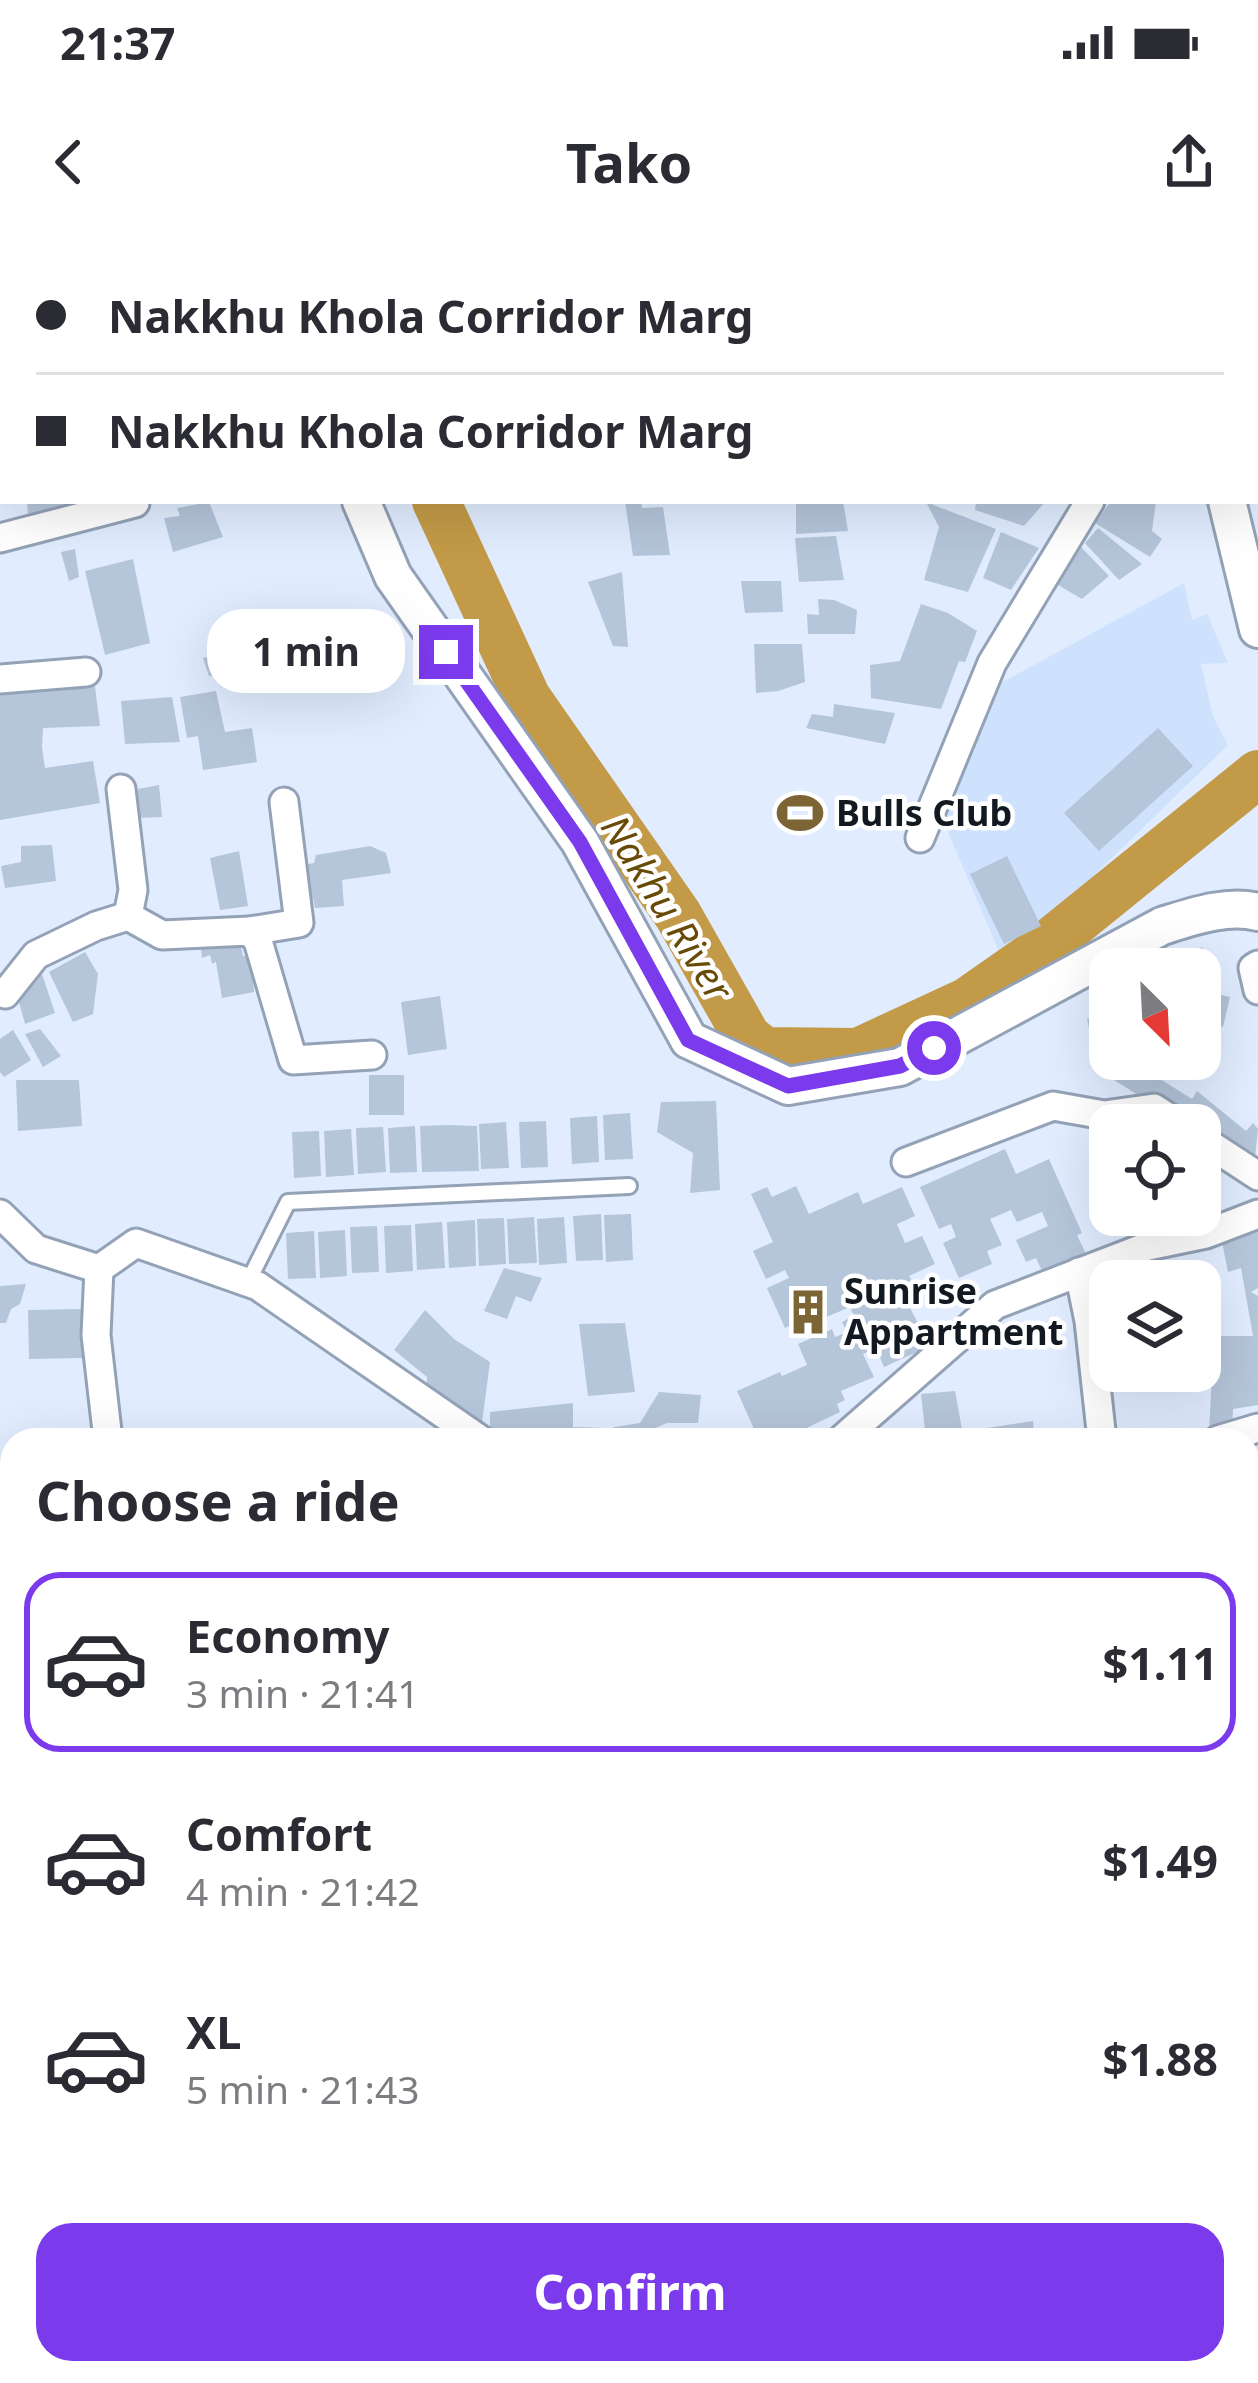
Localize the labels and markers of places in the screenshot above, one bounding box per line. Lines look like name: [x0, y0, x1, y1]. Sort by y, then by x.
sports icon: Bulls Club: [775, 788, 825, 838]
place label: Bulls Club: [836, 788, 1012, 837]
place label: Sunrise Appartment: [844, 1266, 1063, 1356]
building icon: Sunrise Appartment: [783, 1287, 833, 1337]

